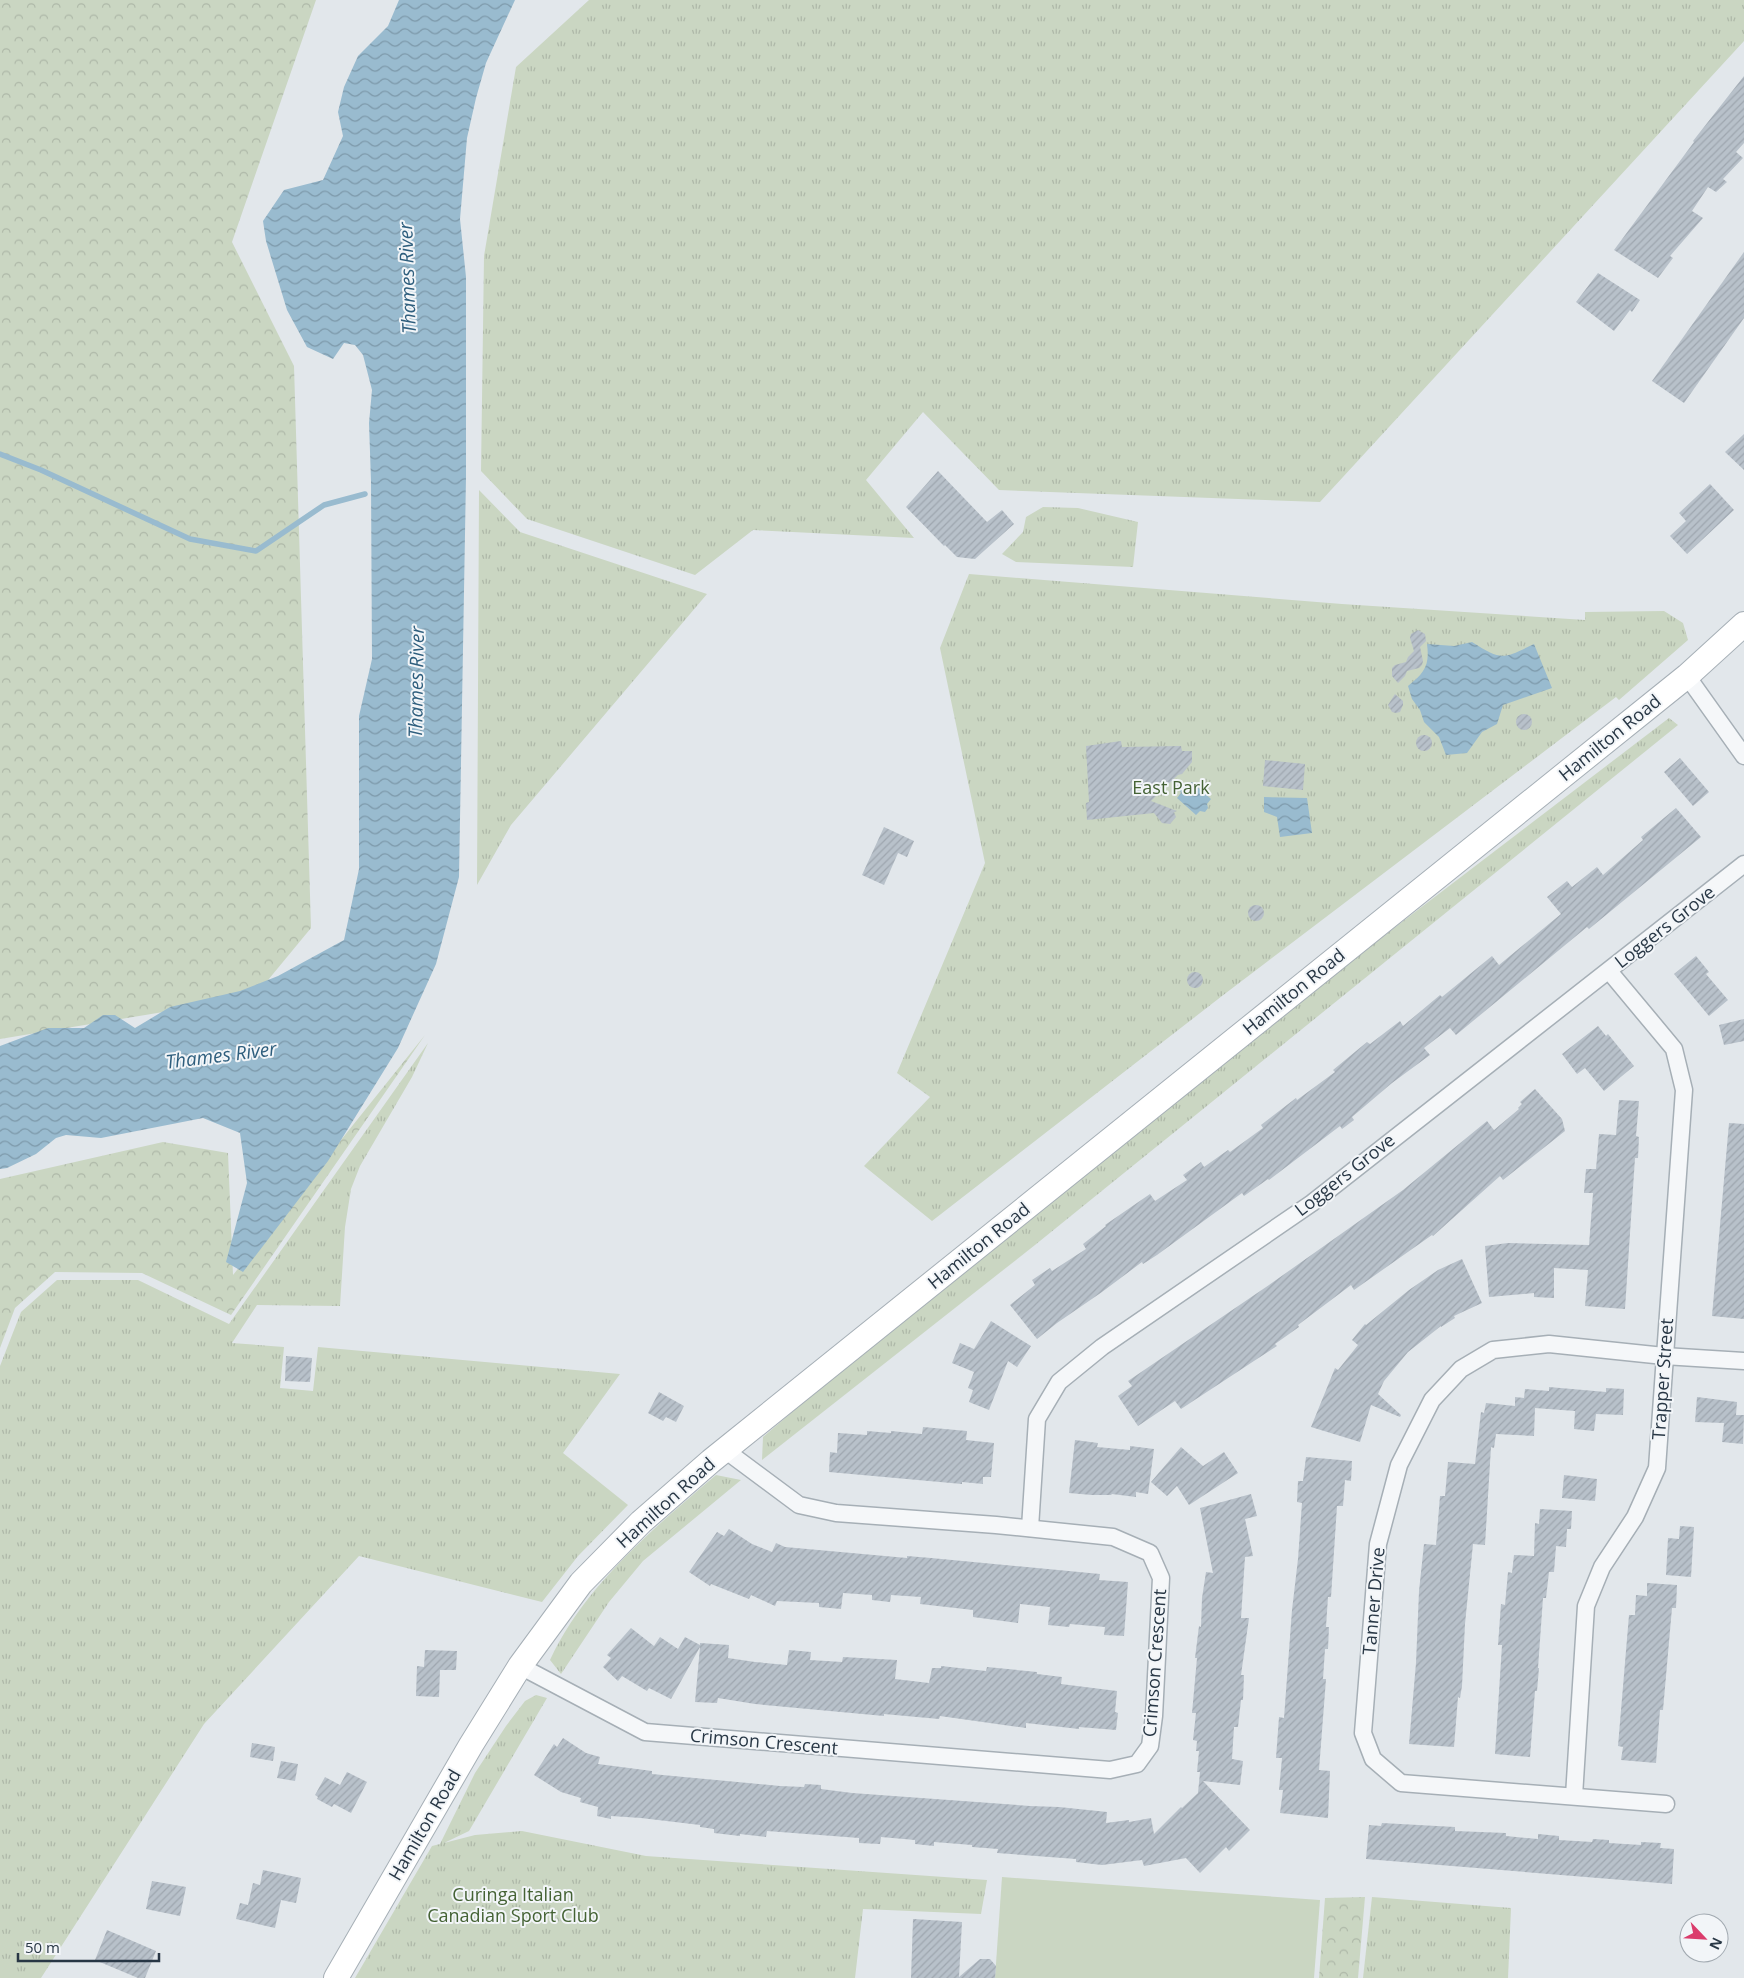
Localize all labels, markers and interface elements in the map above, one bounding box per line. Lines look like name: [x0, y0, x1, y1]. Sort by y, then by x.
water label: Thames River: [392, 220, 422, 334]
water label: Thames River: [402, 624, 430, 738]
street label: Hamilton Road: [1553, 689, 1665, 786]
park label: East Park: [1132, 775, 1210, 799]
street label: Loggers Grove: [1609, 880, 1719, 973]
street label: Hamilton Road: [1237, 943, 1349, 1040]
water label: Thames River: [164, 1035, 279, 1075]
street label: Loggers Grove: [1289, 1128, 1399, 1221]
street label: Hamilton Road: [922, 1197, 1034, 1294]
street label: Trapper Street: [1646, 1317, 1678, 1440]
street label: Hamilton Road: [611, 1452, 720, 1553]
street label: Tanner Drive: [1356, 1546, 1390, 1656]
street label: Crimson Crescent: [1137, 1588, 1171, 1738]
street label: Crimson Crescent: [689, 1723, 839, 1759]
street label: Hamilton Road: [383, 1764, 466, 1885]
park label: Curinga Italian Canadian Sport Club: [427, 1882, 599, 1927]
north arrow: [1679, 1913, 1729, 1963]
scale bar: [18, 1930, 159, 1962]
text: N: [1705, 1935, 1727, 1953]
text: 50 m: [25, 1937, 60, 1957]

